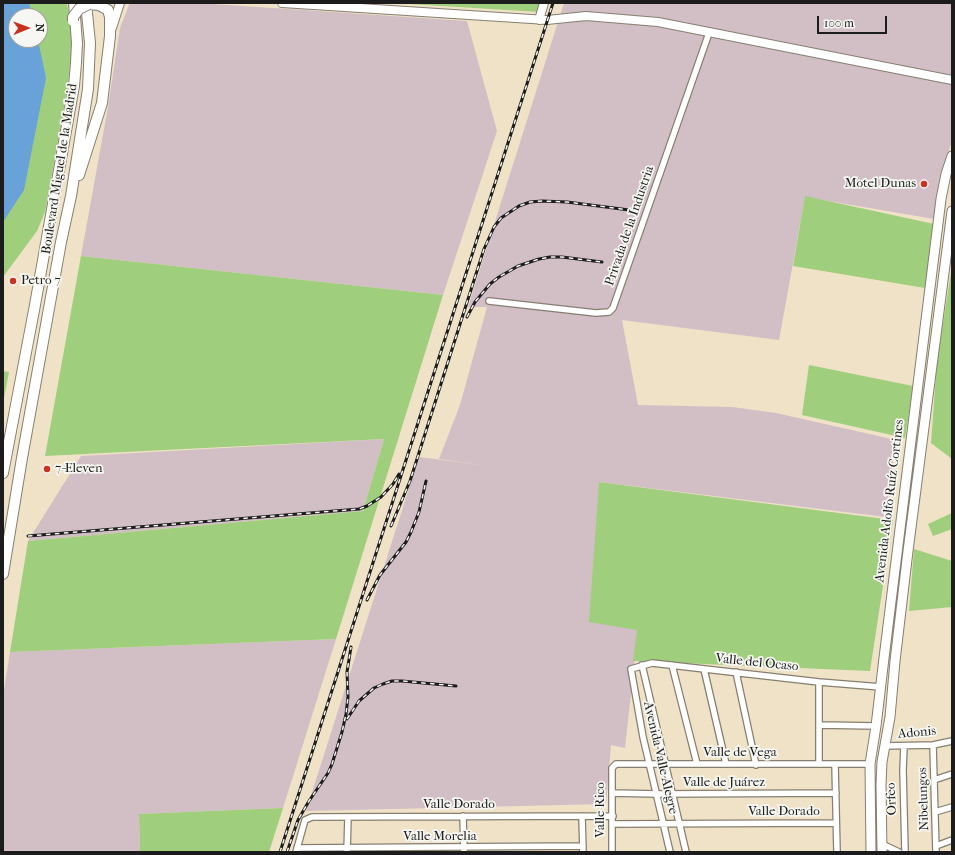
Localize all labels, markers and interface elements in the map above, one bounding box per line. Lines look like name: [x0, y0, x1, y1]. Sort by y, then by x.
north arrow: [8, 8, 48, 48]
scale bar: [819, 8, 889, 34]
text: 100 m: [824, 16, 854, 30]
text: N: [33, 23, 46, 32]
street label: Boulevard Miguel de la Madrid: [39, 83, 81, 255]
street label: Privada de la Industria: [602, 164, 658, 288]
place label: Motel Dunas: [845, 176, 916, 192]
marker: Motel Dunas: [919, 179, 929, 189]
place label: Petro 7: [21, 273, 61, 289]
marker: Petro 7: [8, 276, 18, 286]
street label: Avenida Adolfo Ruíz Cortines: [872, 419, 908, 583]
place label: 7-Eleven: [55, 461, 103, 477]
marker: 7-Eleven: [42, 464, 52, 474]
street label: Valle del Ocaso: [715, 651, 799, 675]
street label: Avenida Valle Alegre: [639, 700, 681, 816]
street label: Adonis: [897, 724, 937, 742]
street label: Valle de Vega: [703, 745, 777, 761]
street label: Nibelungos: [915, 767, 933, 831]
street label: Valle de Juárez: [683, 775, 765, 791]
street label: Valle Rico: [593, 782, 609, 838]
street label: Orfeo: [884, 782, 900, 816]
street label: Valle Dorado: [423, 797, 495, 813]
street label: Valle Dorado: [748, 804, 820, 820]
street label: Valle Morelia: [403, 829, 477, 845]

